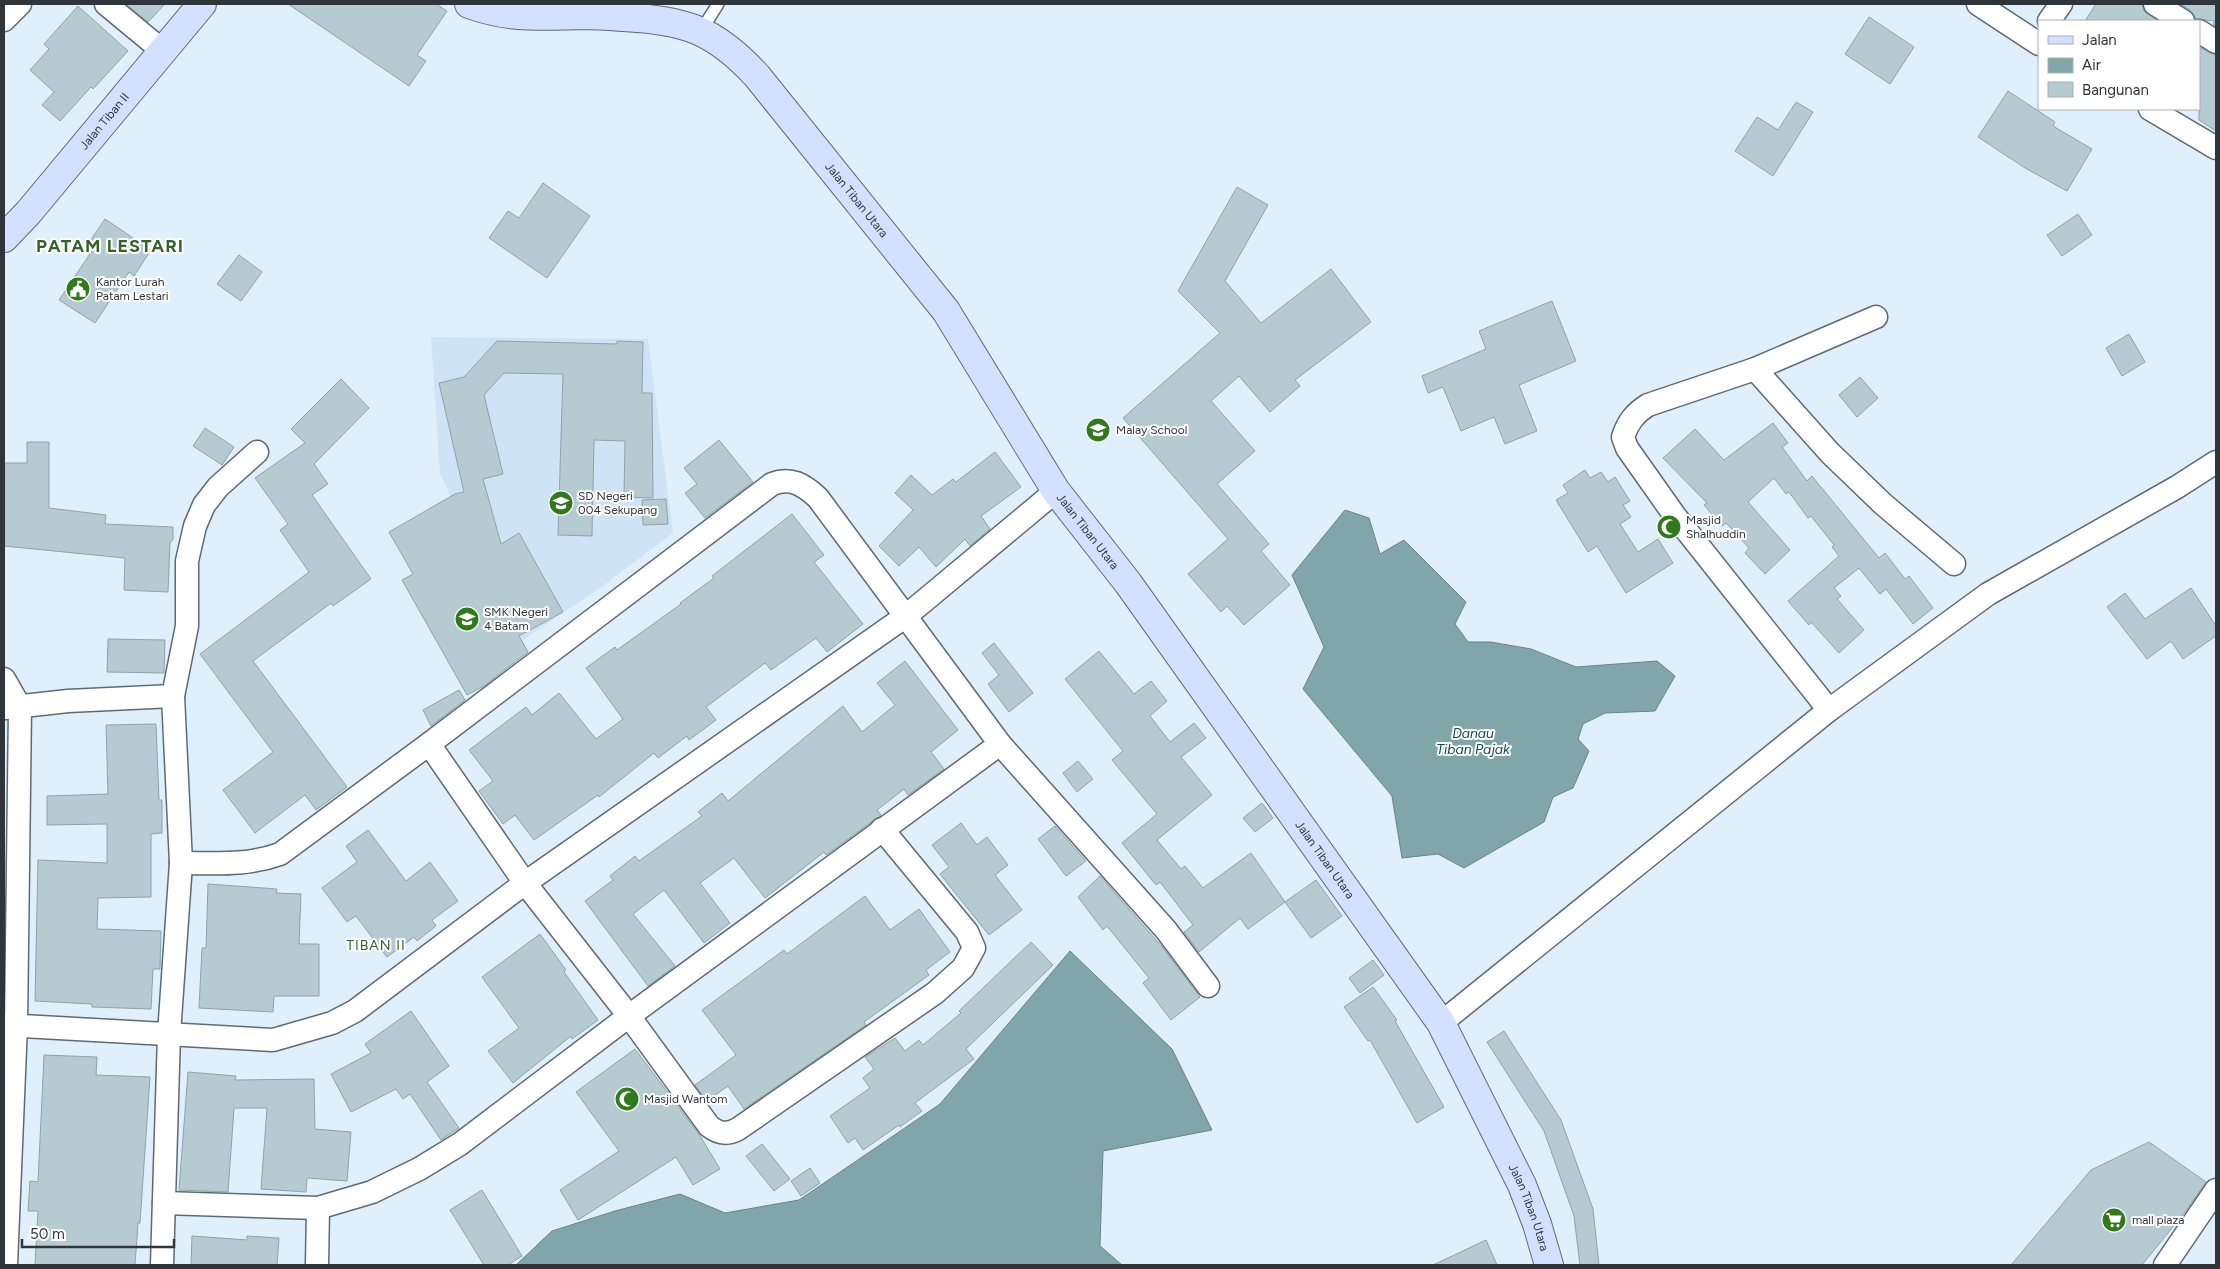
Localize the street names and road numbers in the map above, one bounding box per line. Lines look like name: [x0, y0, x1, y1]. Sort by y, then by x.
street label: Jalan Tiban II: [77, 90, 132, 152]
street label: Jalan Tiban Utara: [822, 159, 891, 240]
street label: Jalan Tiban Utara: [1054, 491, 1122, 572]
street label: Jalan Tiban Utara: [1292, 818, 1357, 901]
street label: Jalan Tiban Utara: [1506, 1162, 1552, 1253]

